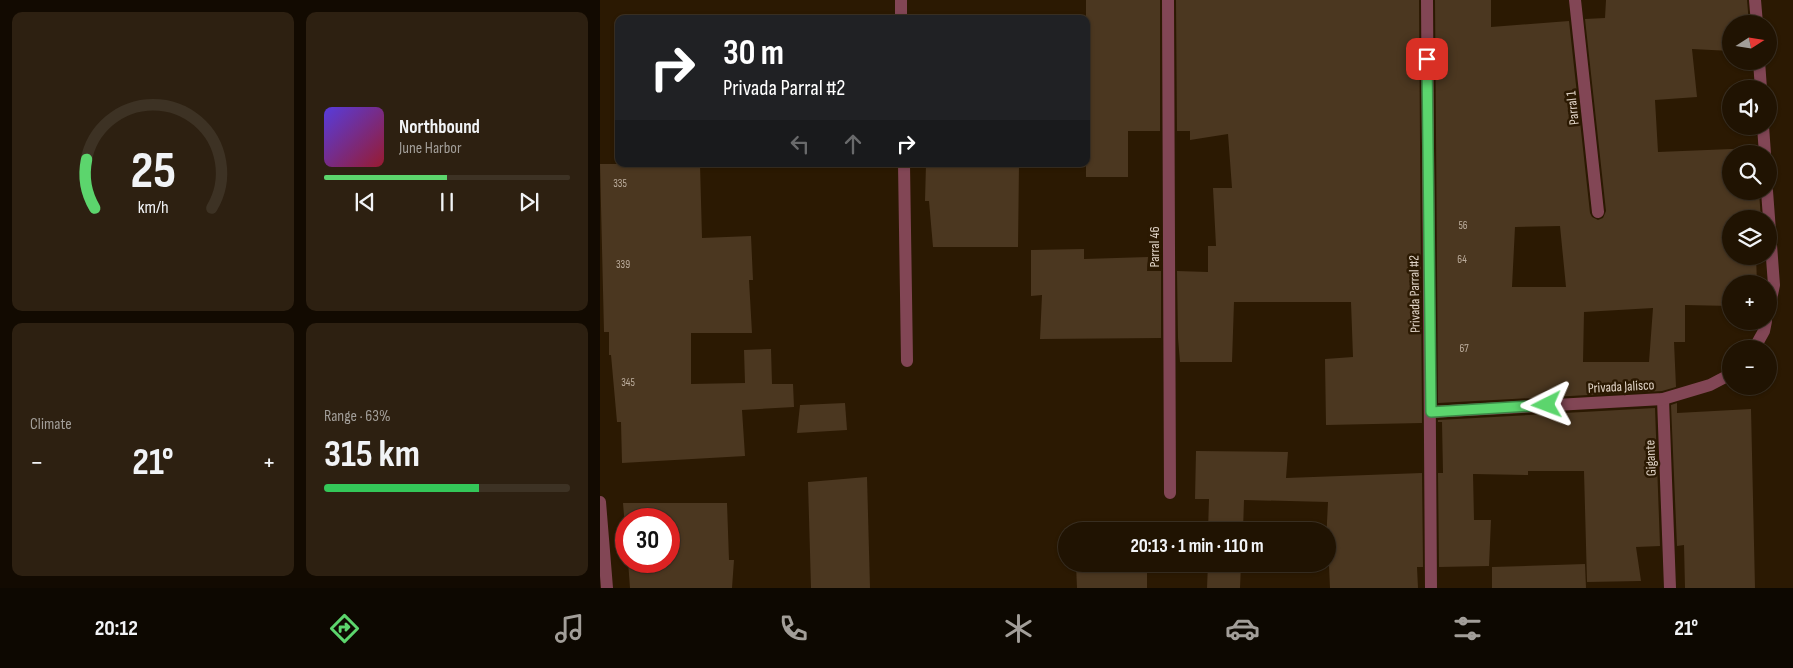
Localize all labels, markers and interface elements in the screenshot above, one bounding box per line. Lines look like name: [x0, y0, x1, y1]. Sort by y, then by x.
north arrow: [1722, 15, 1778, 70]
map controls: [1722, 15, 1777, 395]
text: 30 m: [723, 32, 784, 75]
icon: right: [640, 35, 705, 100]
pin: [1406, 38, 1448, 80]
icon: arrive: [1413, 45, 1441, 73]
text: Privada Parral #2: [723, 75, 845, 102]
button: sound: [1722, 80, 1777, 135]
street label: Parral 1: [1562, 90, 1583, 126]
text: Northbound: [399, 116, 480, 139]
icon: left: [786, 130, 814, 158]
icon: ahead: [839, 130, 867, 158]
icon: right: [892, 130, 920, 158]
text: June Harbor: [399, 139, 462, 158]
text: 25: [130, 140, 176, 203]
button: search: [1722, 145, 1777, 200]
house number: 335: [613, 177, 627, 190]
icon: previous: [351, 188, 379, 216]
icon: pause: [433, 188, 461, 216]
icon: next: [515, 188, 543, 216]
text: km/h: [138, 197, 168, 218]
button: layers: [1722, 210, 1777, 265]
house number: 56: [1458, 219, 1468, 232]
street label: Parral 46: [1146, 226, 1163, 268]
house number: 64: [1457, 253, 1467, 266]
street label: Privada Parral #2: [1405, 255, 1424, 333]
house number: 339: [616, 258, 630, 271]
button: +: [1722, 275, 1777, 330]
button: −: [1722, 340, 1777, 395]
house number: 67: [1459, 342, 1469, 355]
house number: 345: [621, 376, 635, 389]
street label: Privada Jalisco: [1587, 376, 1655, 397]
position arrow: [1520, 378, 1572, 430]
text: Range · 63%: [324, 407, 391, 426]
text: Climate: [30, 415, 72, 434]
text: 315 km: [324, 432, 420, 477]
text: 21°: [132, 440, 174, 485]
street label: Gigante: [1641, 440, 1660, 476]
text: −: [30, 446, 44, 479]
text: +: [262, 446, 276, 479]
speed limit sign: 30: [615, 508, 680, 573]
text: 20:13 · 1 min · 110 m: [1130, 535, 1264, 558]
icon: directions: [327, 611, 362, 646]
icon: music: [552, 611, 587, 646]
icon: phone: [776, 611, 811, 646]
icon: climate: [1001, 611, 1036, 646]
icon: car: [1225, 611, 1260, 646]
icon: filters: [1450, 611, 1485, 646]
text: 20:12: [95, 615, 138, 642]
text: 21°: [1674, 615, 1698, 642]

